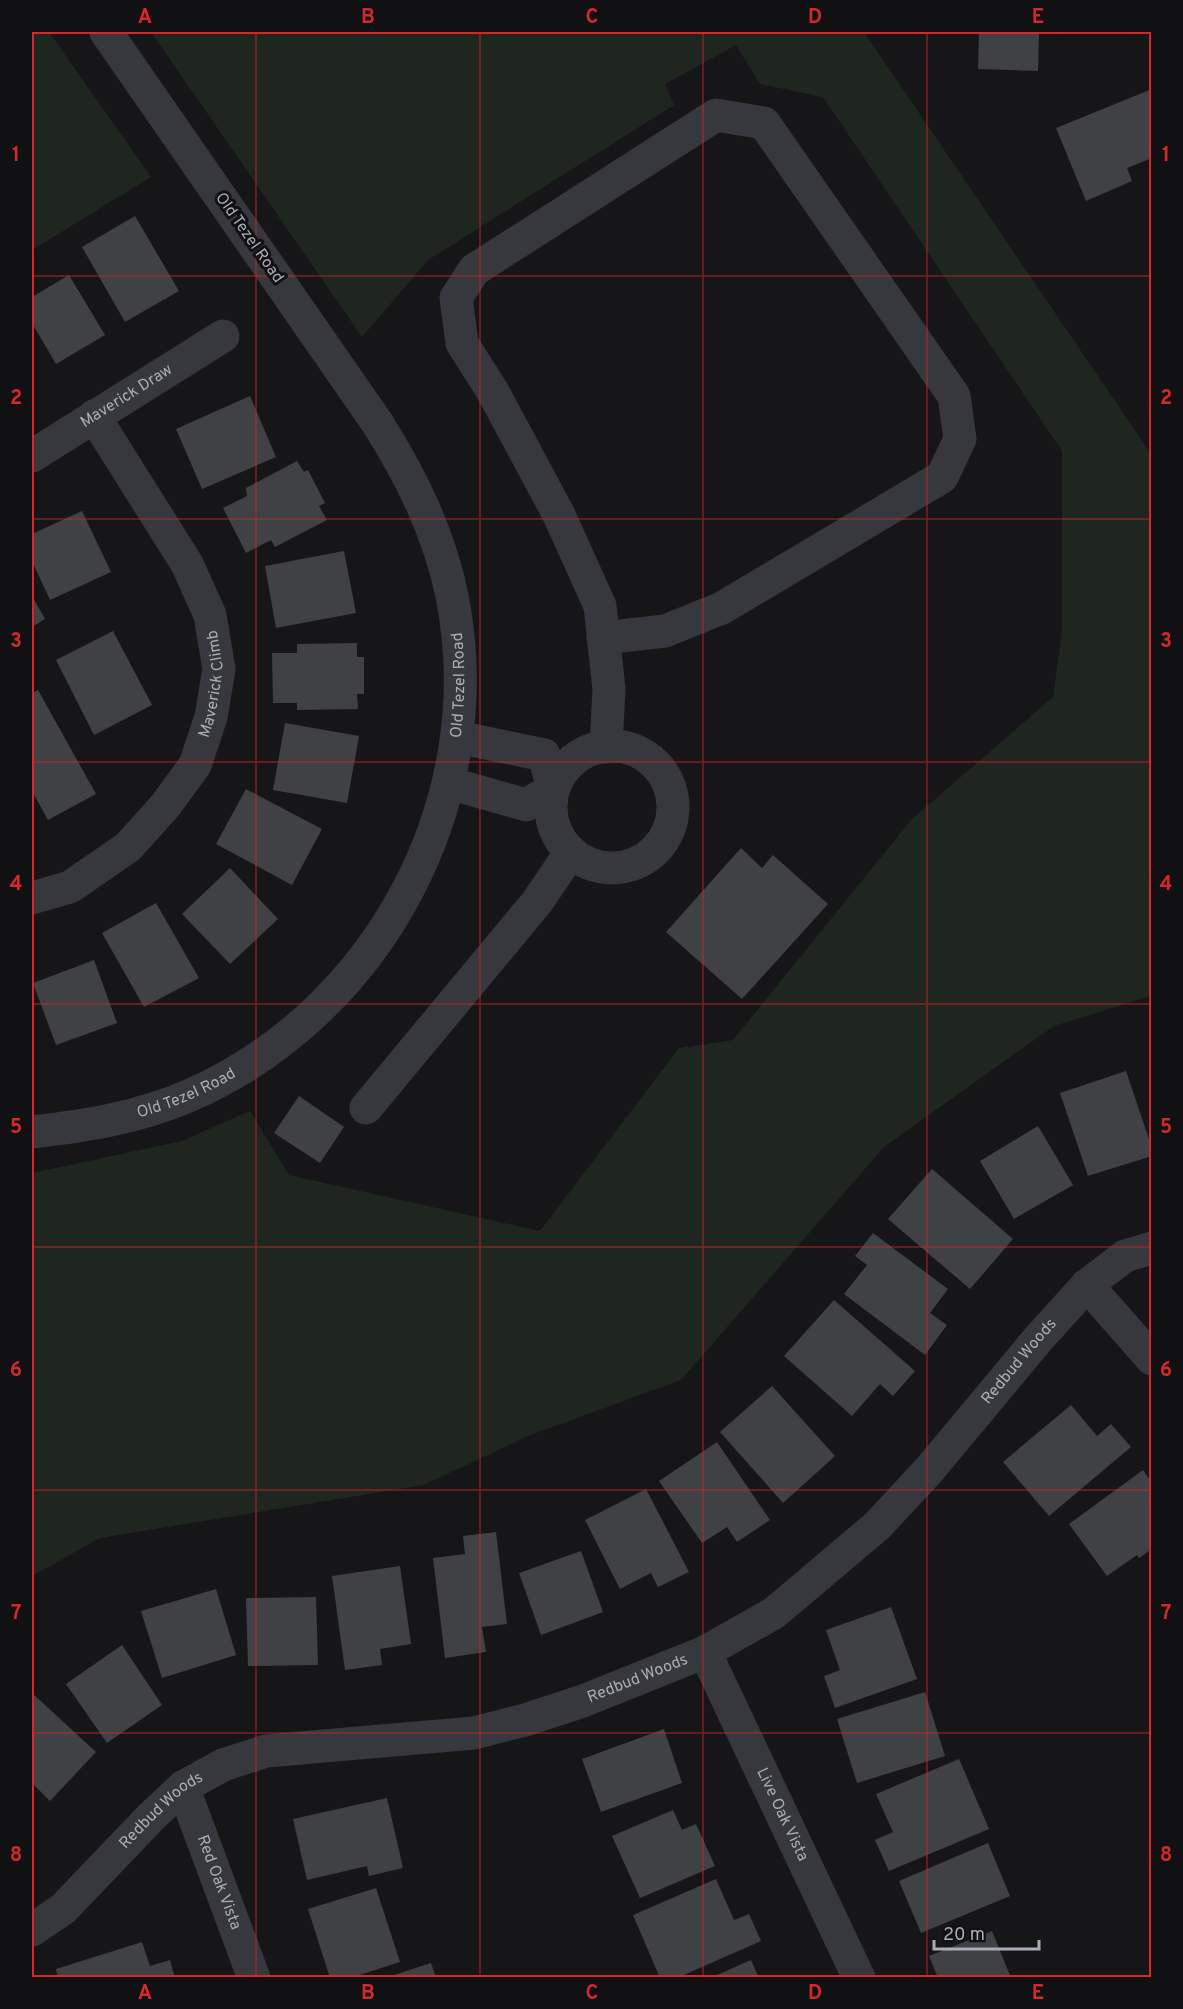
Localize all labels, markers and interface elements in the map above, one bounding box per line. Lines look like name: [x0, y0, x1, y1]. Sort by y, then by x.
text: A: [138, 5, 152, 31]
text: B: [361, 5, 375, 31]
text: C: [586, 5, 598, 31]
text: D: [808, 5, 822, 31]
text: E: [1032, 5, 1044, 31]
text: 1: [12, 143, 20, 169]
text: 1: [1162, 143, 1170, 169]
street label: Old Tezel Road: [210, 189, 288, 287]
street label: Maverick Draw: [77, 360, 177, 433]
text: 2: [10, 386, 22, 412]
text: 2: [1160, 386, 1172, 412]
text: 3: [10, 629, 22, 655]
street label: Maverick Climb: [195, 629, 229, 740]
text: 3: [1160, 629, 1172, 655]
street label: Old Tezel Road: [446, 631, 470, 739]
text: 4: [10, 872, 22, 898]
text: 4: [1160, 872, 1172, 898]
street label: Old Tezel Road: [135, 1064, 240, 1123]
text: 5: [10, 1115, 22, 1141]
text: 5: [1160, 1115, 1172, 1141]
street label: Redbud Woods: [978, 1315, 1062, 1409]
text: 6: [10, 1358, 22, 1384]
text: 6: [1160, 1358, 1172, 1384]
text: 7: [11, 1601, 21, 1627]
text: 7: [1161, 1601, 1171, 1627]
street label: Redbud Woods: [585, 1650, 691, 1708]
street label: Live Oak Vista: [751, 1765, 813, 1865]
street label: Redbud Woods: [115, 1768, 207, 1854]
street label: Red Oak Vista: [192, 1832, 245, 1933]
text: 8: [10, 1843, 22, 1869]
text: 8: [1160, 1843, 1172, 1869]
scale bar: [934, 1913, 1039, 1951]
text: 20 m: [943, 1924, 985, 1947]
text: A: [138, 1981, 152, 2007]
text: B: [361, 1981, 375, 2007]
text: C: [586, 1981, 598, 2007]
text: D: [808, 1981, 822, 2007]
text: E: [1032, 1981, 1044, 2007]

